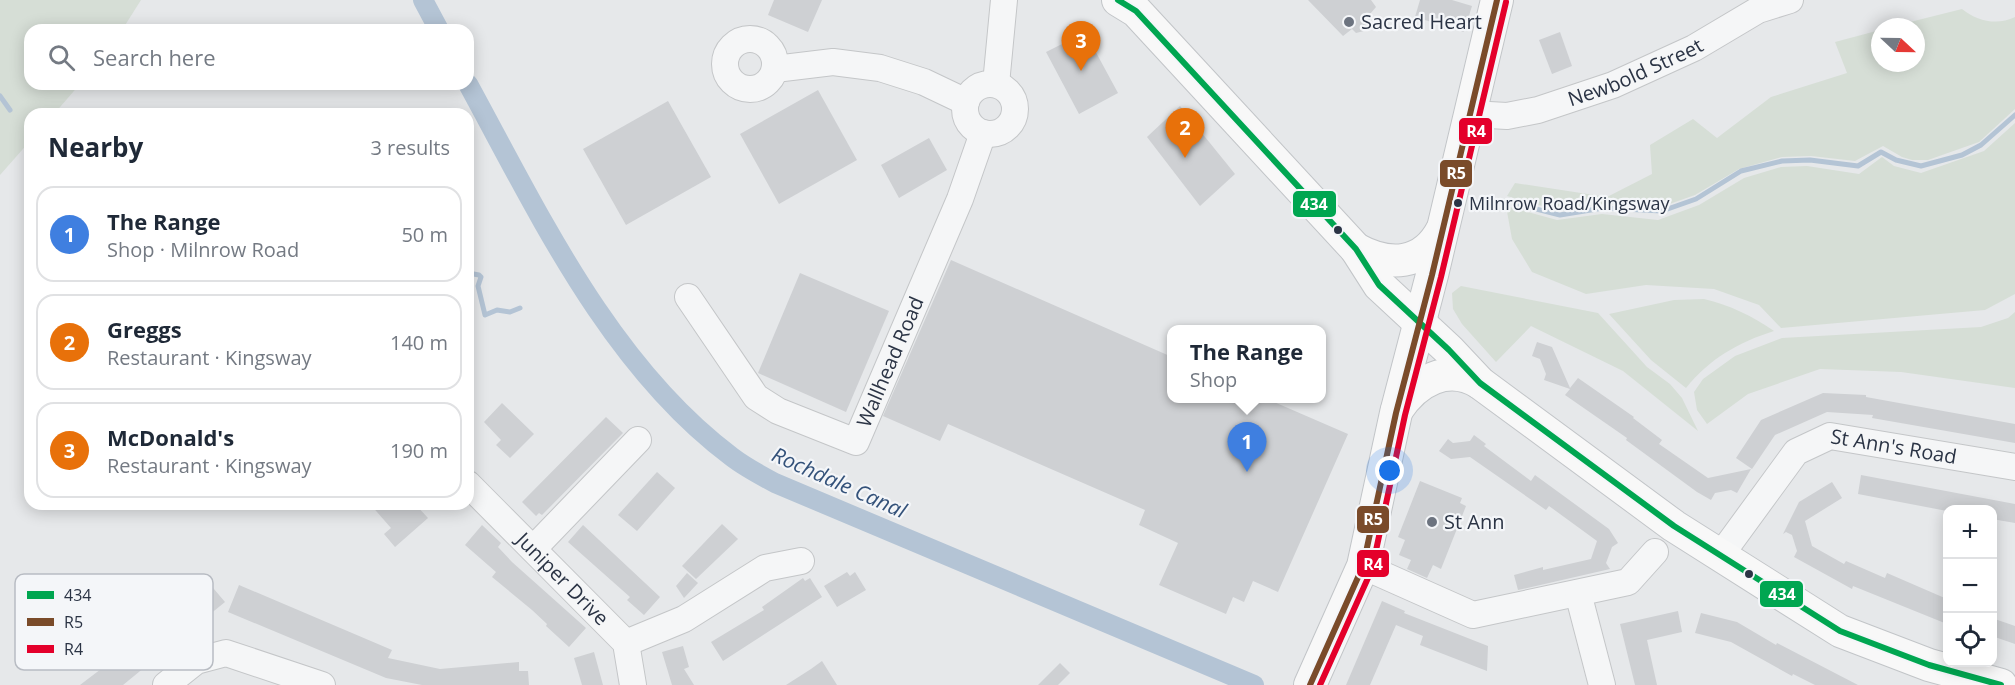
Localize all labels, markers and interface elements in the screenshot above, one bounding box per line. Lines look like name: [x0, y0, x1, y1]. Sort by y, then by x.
place label: Sacred Heart: [1361, 8, 1482, 35]
marker: Sacred Heart: [1342, 15, 1356, 29]
north arrow: [1871, 18, 1925, 72]
pin: 3: [1062, 22, 1100, 71]
search box: [24, 24, 474, 90]
street label: Newbold Street: [1564, 32, 1708, 112]
icon: search: [45, 41, 78, 74]
text: Search here: [93, 42, 216, 72]
pin: 2: [1166, 108, 1204, 158]
line badge: R4: [1458, 117, 1493, 145]
text: R4: [1466, 120, 1486, 142]
text: Nearby: [48, 129, 143, 165]
text: 3 results: [370, 134, 450, 161]
line badge: R5: [1439, 159, 1473, 188]
text: R5: [1446, 162, 1466, 184]
line badge: 434: [1292, 190, 1337, 218]
place label: Milnrow Road/Kingsway: [1469, 191, 1671, 215]
text: 434: [1300, 193, 1328, 215]
marker: Milnrow Road/Kingsway: [1452, 197, 1464, 209]
text: The Range: [107, 206, 221, 236]
text: 1: [64, 221, 75, 248]
text: 50 m: [401, 221, 448, 248]
unlabelled marker: [1332, 224, 1344, 236]
text: Shop · Milnrow Road: [107, 236, 299, 263]
street label: Wallhead Road: [850, 292, 930, 431]
text: Greggs: [107, 314, 182, 344]
popup: [1167, 325, 1326, 403]
text: 2: [64, 329, 75, 356]
text: 140 m: [390, 329, 448, 356]
text: The Range: [1190, 336, 1303, 366]
text: Restaurant · Kingsway: [107, 344, 312, 371]
text: Shop: [1190, 366, 1237, 393]
text: McDonald's: [107, 422, 234, 452]
pin: 1: [1228, 422, 1266, 472]
street label: St Ann's Road: [1829, 422, 1959, 470]
text: 3: [64, 437, 75, 464]
text: 190 m: [390, 437, 448, 464]
water label: Rochdale Canal: [768, 440, 912, 524]
text: Restaurant · Kingsway: [107, 452, 312, 479]
your location: [1375, 456, 1404, 485]
line badge: R5: [1356, 505, 1390, 534]
map controls: [1943, 505, 1997, 667]
button: +: [1943, 505, 1997, 559]
text: R5: [1363, 508, 1383, 530]
place label: St Ann: [1444, 508, 1504, 535]
marker: St Ann: [1425, 515, 1439, 529]
street label: Juniper Drive: [509, 525, 615, 631]
line badge: R4: [1356, 549, 1390, 578]
text: R4: [1363, 553, 1383, 575]
button: −: [1943, 559, 1997, 613]
unlabelled marker: [1743, 568, 1755, 580]
legend: [15, 574, 213, 670]
line badge: 434: [1759, 580, 1804, 608]
text: 434: [1768, 583, 1796, 605]
text: 434: [64, 584, 91, 606]
text: R5: [64, 611, 83, 633]
button: locate: [1943, 613, 1997, 667]
text: R4: [64, 638, 83, 660]

